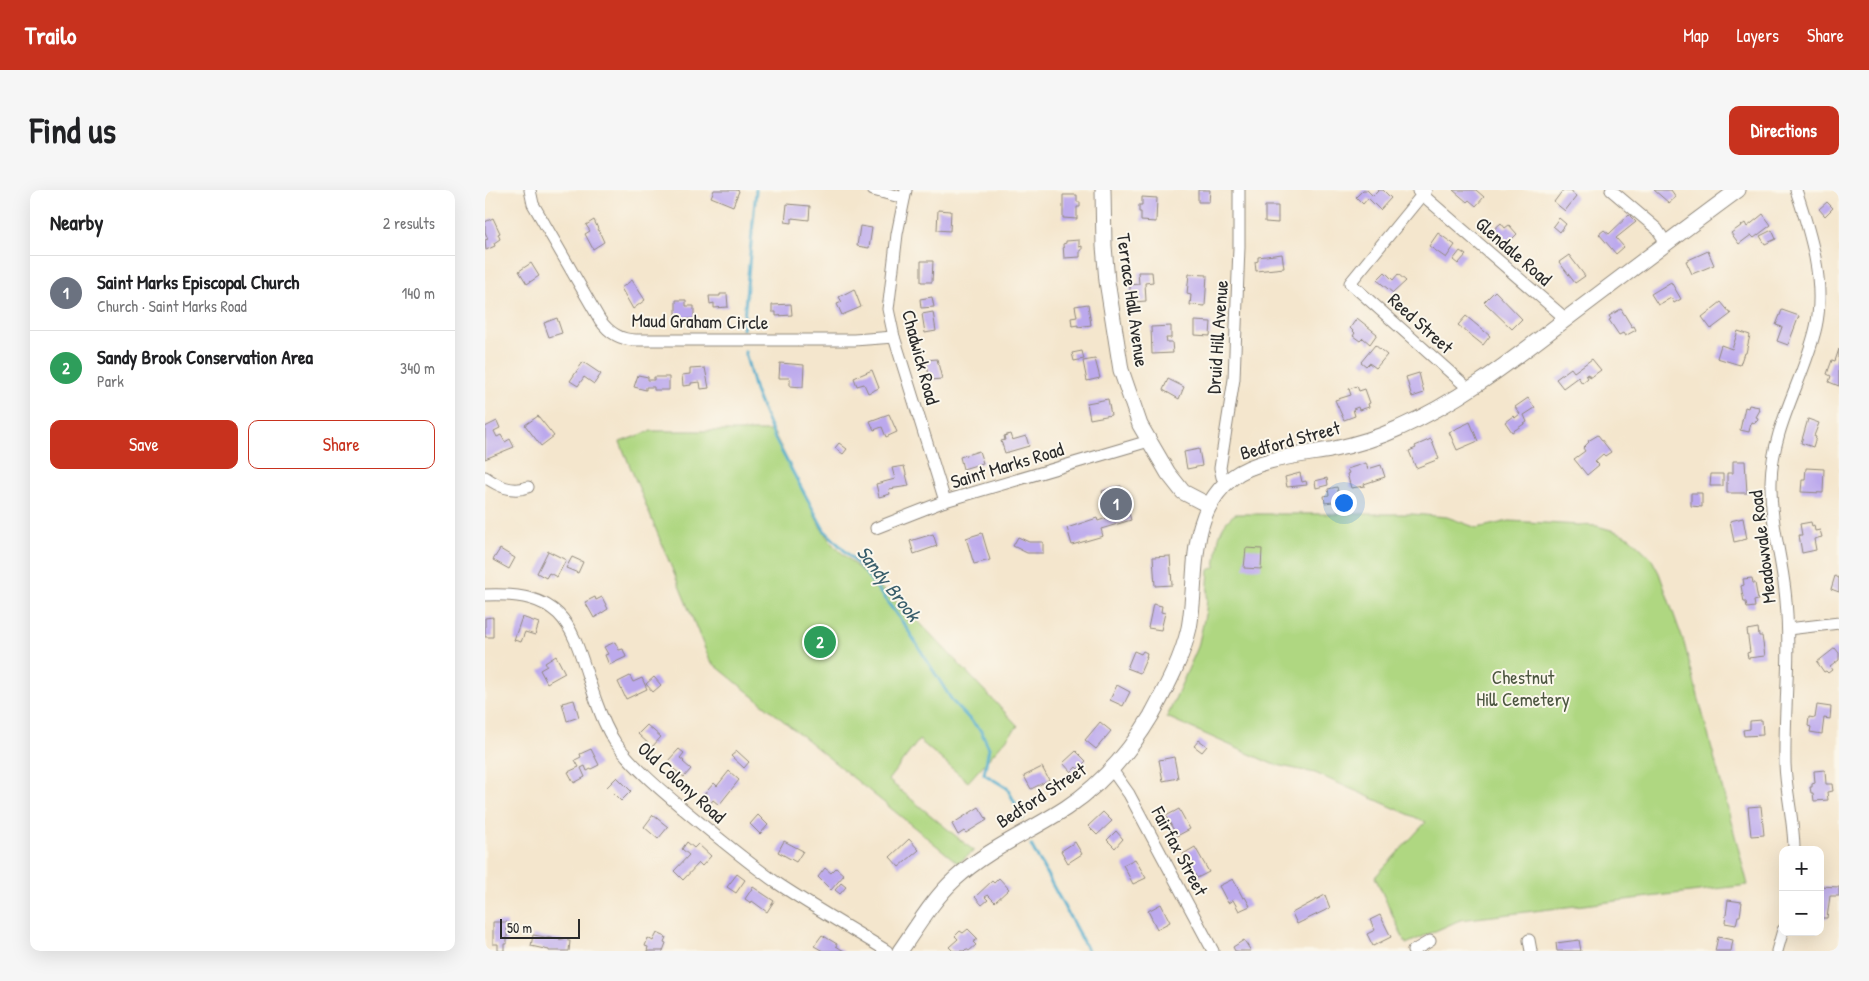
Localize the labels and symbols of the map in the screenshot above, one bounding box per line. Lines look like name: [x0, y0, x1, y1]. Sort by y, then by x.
street label: Glendale Road: [1470, 211, 1558, 292]
street label: Terrace Hall Avenue: [1111, 231, 1155, 369]
street label: Druid Hill Avenue: [1200, 279, 1234, 395]
street label: Reed Street: [1383, 287, 1460, 360]
street label: Maud Graham Circle: [631, 307, 769, 335]
street label: Chadwick Road: [896, 307, 946, 408]
street label: Bedford Street: [1237, 414, 1343, 466]
street label: Saint Marks Road: [947, 435, 1067, 494]
pin: 1: [1100, 485, 1132, 523]
street label: Meadowvale Road: [1742, 489, 1782, 605]
your location: [1331, 490, 1357, 516]
water label: Sandy Brook: [850, 540, 928, 628]
pin: 2: [804, 623, 836, 661]
park label: Chestnut Hill Cemetery: [1476, 664, 1570, 712]
street label: Old Colony Road: [632, 735, 732, 829]
street label: Bedford Street: [991, 756, 1091, 834]
street label: Fairfax Street: [1145, 801, 1215, 901]
scale bar: [500, 916, 580, 939]

